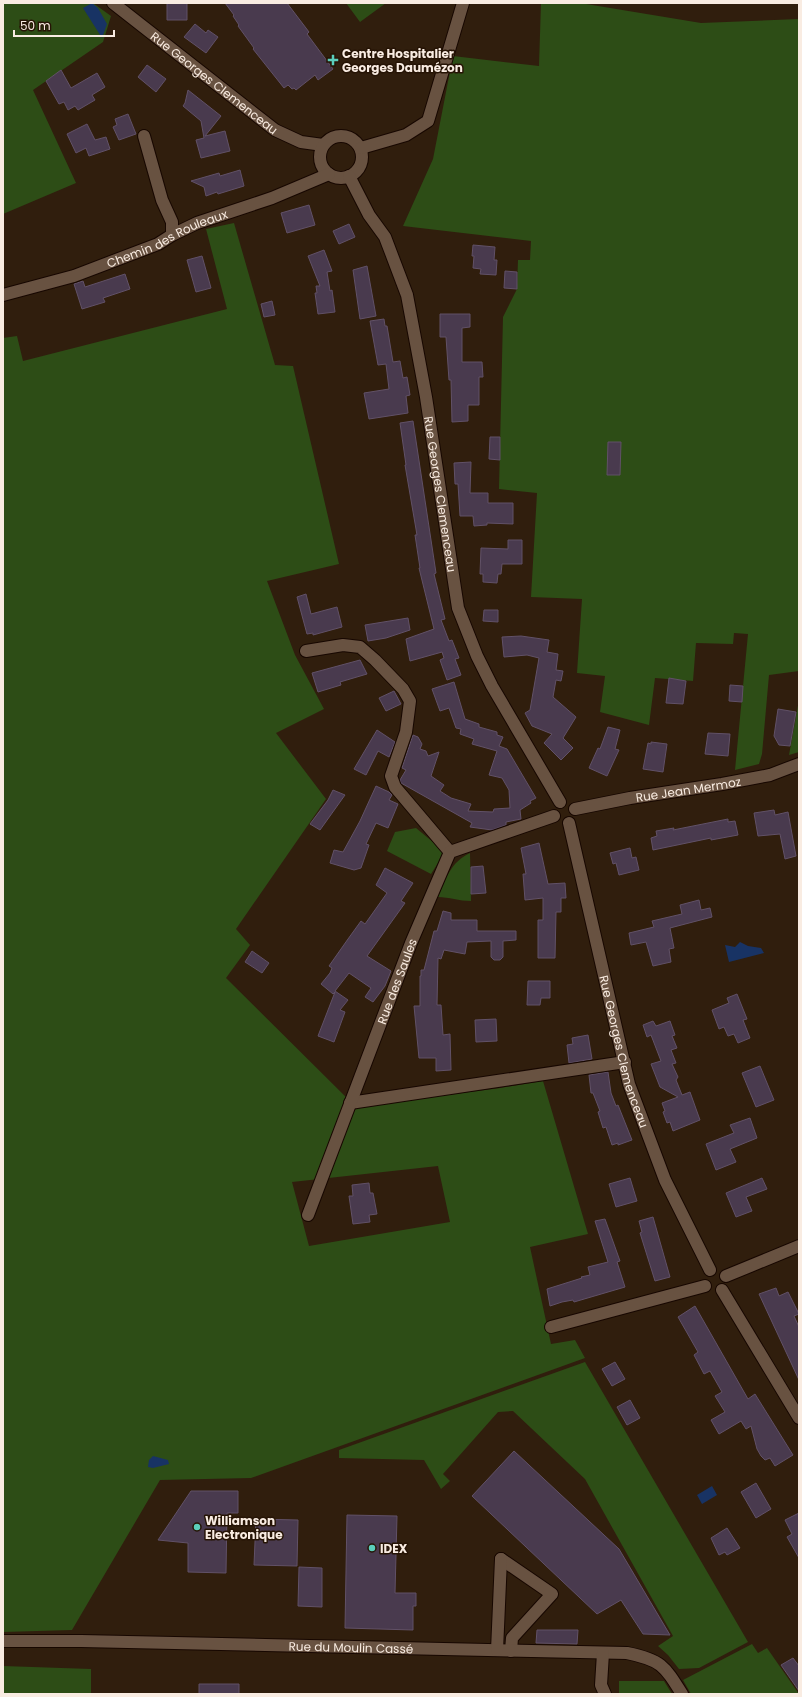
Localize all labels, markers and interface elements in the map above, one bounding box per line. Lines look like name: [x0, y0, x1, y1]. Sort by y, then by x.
scale bar: [14, 12, 114, 38]
text: 50 m: [20, 17, 51, 34]
street label: Rue Georges Clemenceau: [147, 27, 282, 138]
place label: Centre Hospitalier Georges Daumézon: [342, 45, 463, 76]
marker: Centre Hospitalier Georges Daumézon: [327, 54, 339, 66]
street label: Chemin des Rouleaux: [104, 205, 230, 271]
street label: Rue Georges Clemenceau: [421, 415, 461, 573]
street label: Rue Jean Mermoz: [634, 772, 742, 806]
street label: Rue des Saules: [373, 936, 420, 1026]
street label: Rue Georges Clemenceau: [596, 973, 653, 1130]
place label: Williamson Electronique: [205, 1512, 283, 1543]
marker: Williamson Electronique: [192, 1522, 202, 1532]
place label: IDEX: [380, 1540, 408, 1557]
marker: IDEX: [367, 1543, 377, 1553]
street label: Rue du Moulin Cassé: [288, 1637, 413, 1657]

